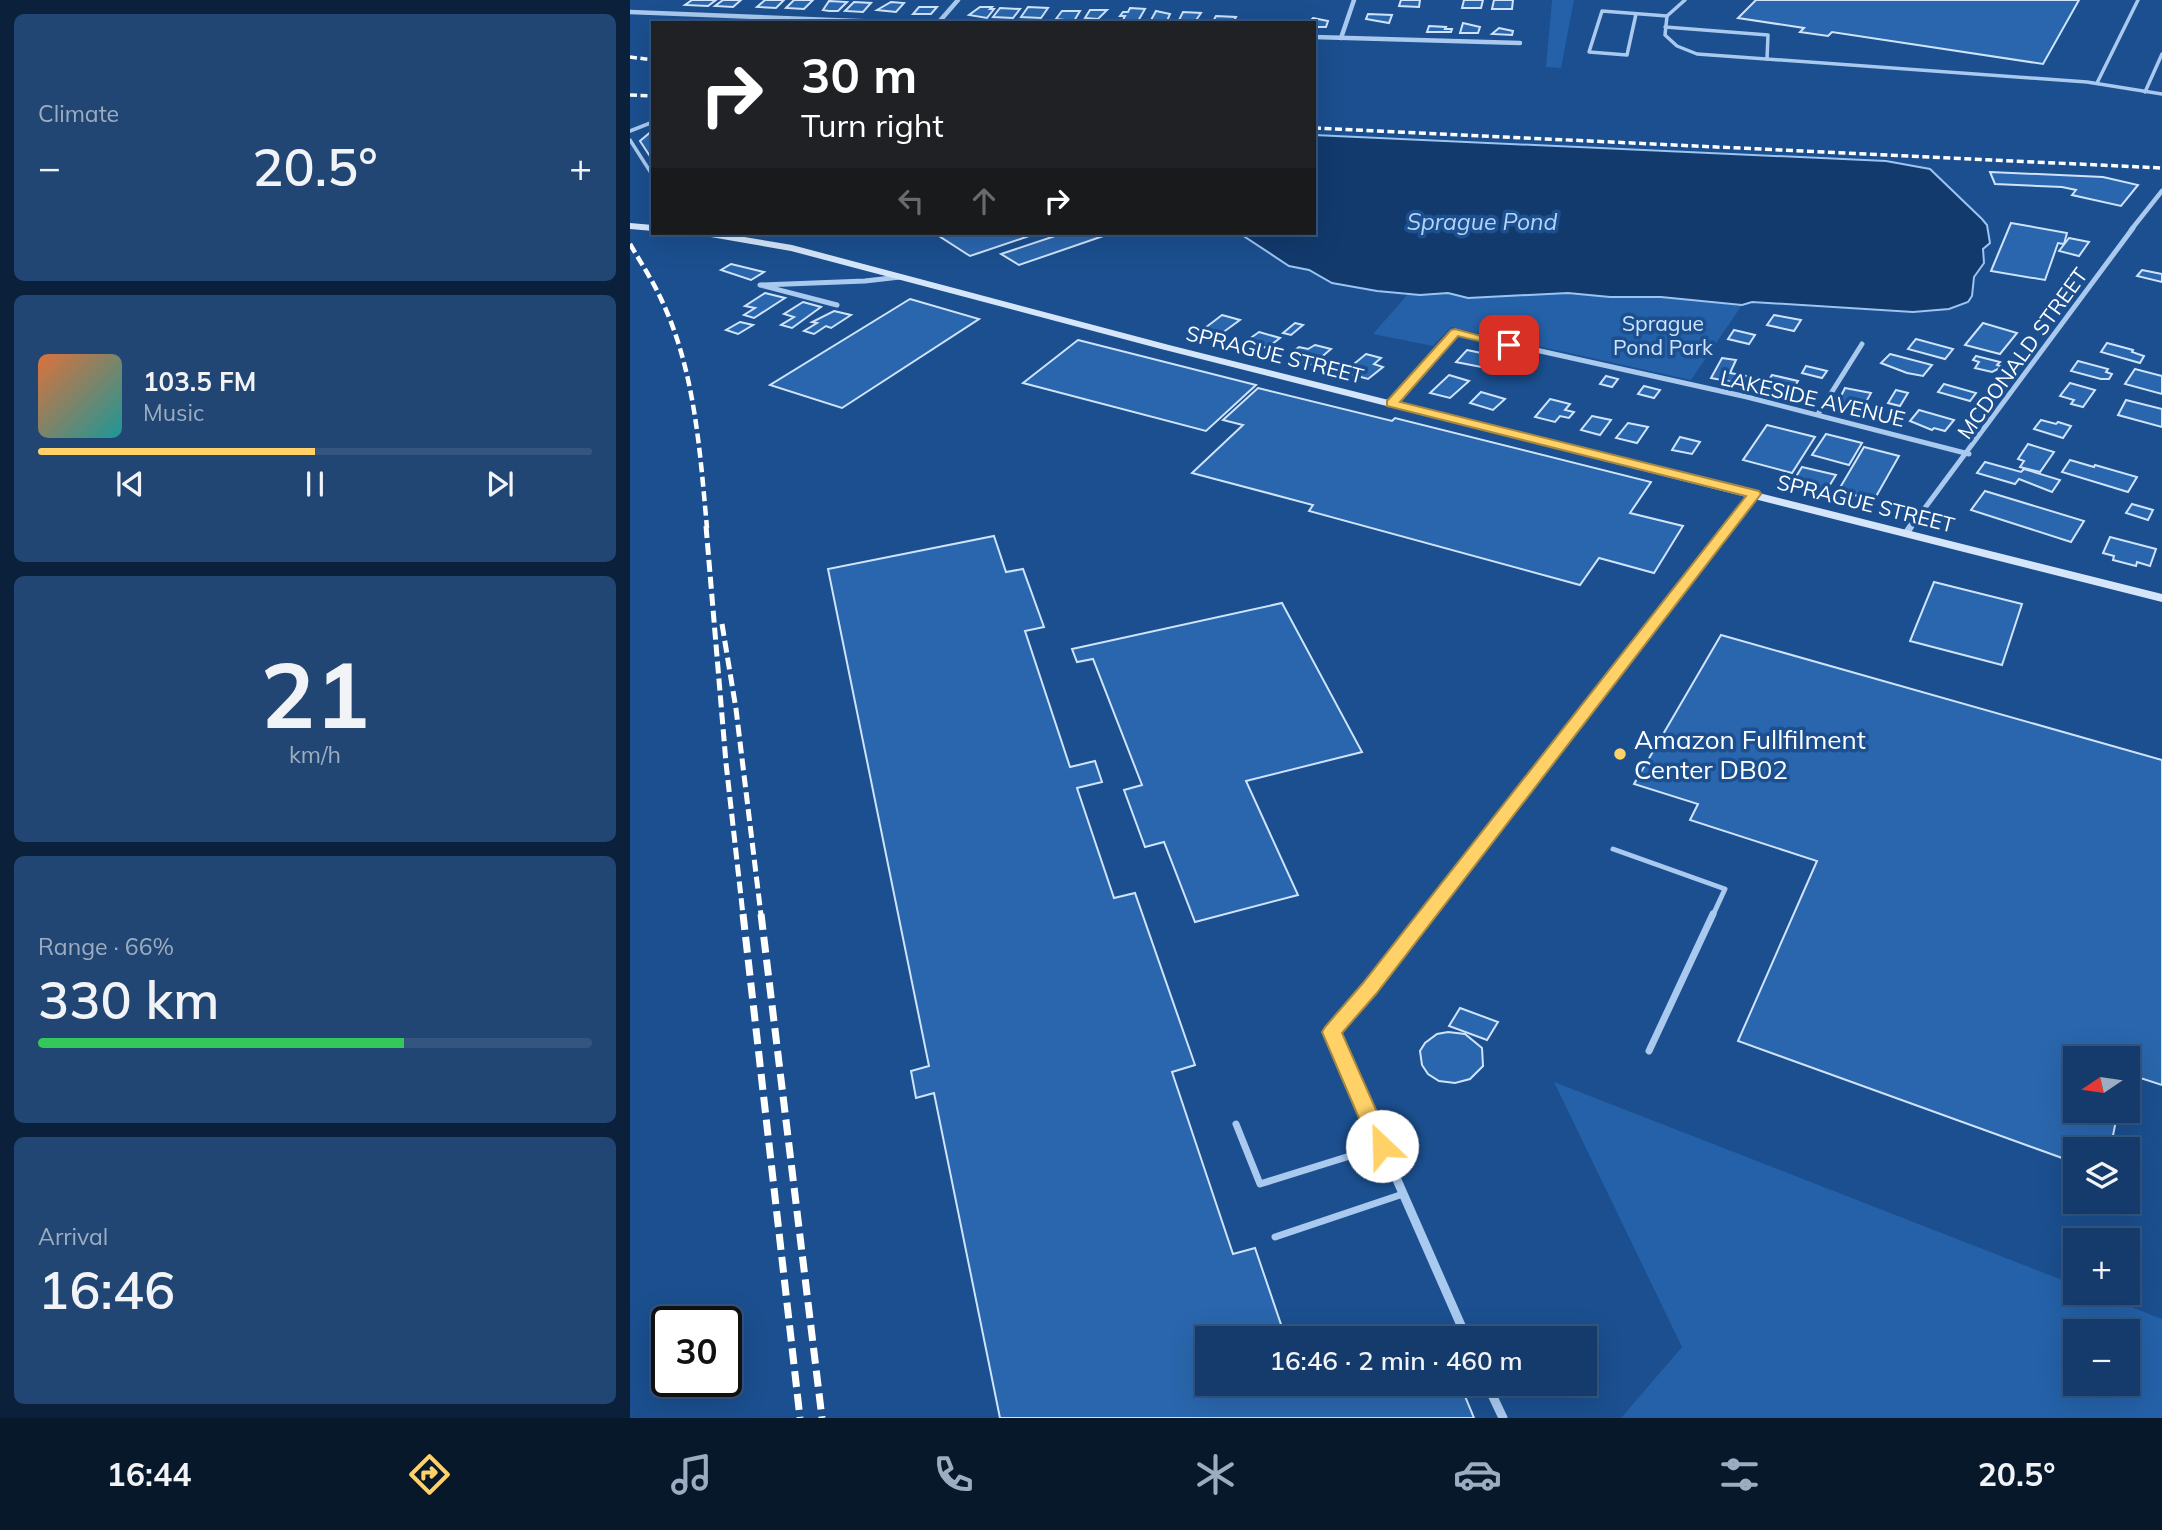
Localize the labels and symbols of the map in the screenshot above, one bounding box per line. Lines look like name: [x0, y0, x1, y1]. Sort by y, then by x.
water label: Sprague Pond: [1407, 207, 1558, 236]
street label: MCDONALD STREET: [1951, 262, 2093, 444]
park label: Sprague Pond Park: [1613, 310, 1713, 360]
pin: [1479, 315, 1539, 375]
street label: SPRAGUE STREET: [1184, 319, 1367, 389]
street label: LAKESIDE AVENUE: [1718, 364, 1908, 432]
street label: SPRAGUE STREET: [1775, 468, 1958, 538]
place label: Amazon Fullfilment Center DB02: [1634, 723, 1866, 786]
marker: Amazon Fullfilment Center DB02: [1612, 746, 1628, 762]
north arrow: [2063, 1046, 2140, 1124]
position arrow: [1345, 1109, 1419, 1183]
speed limit sign: 30: [651, 1306, 742, 1397]

